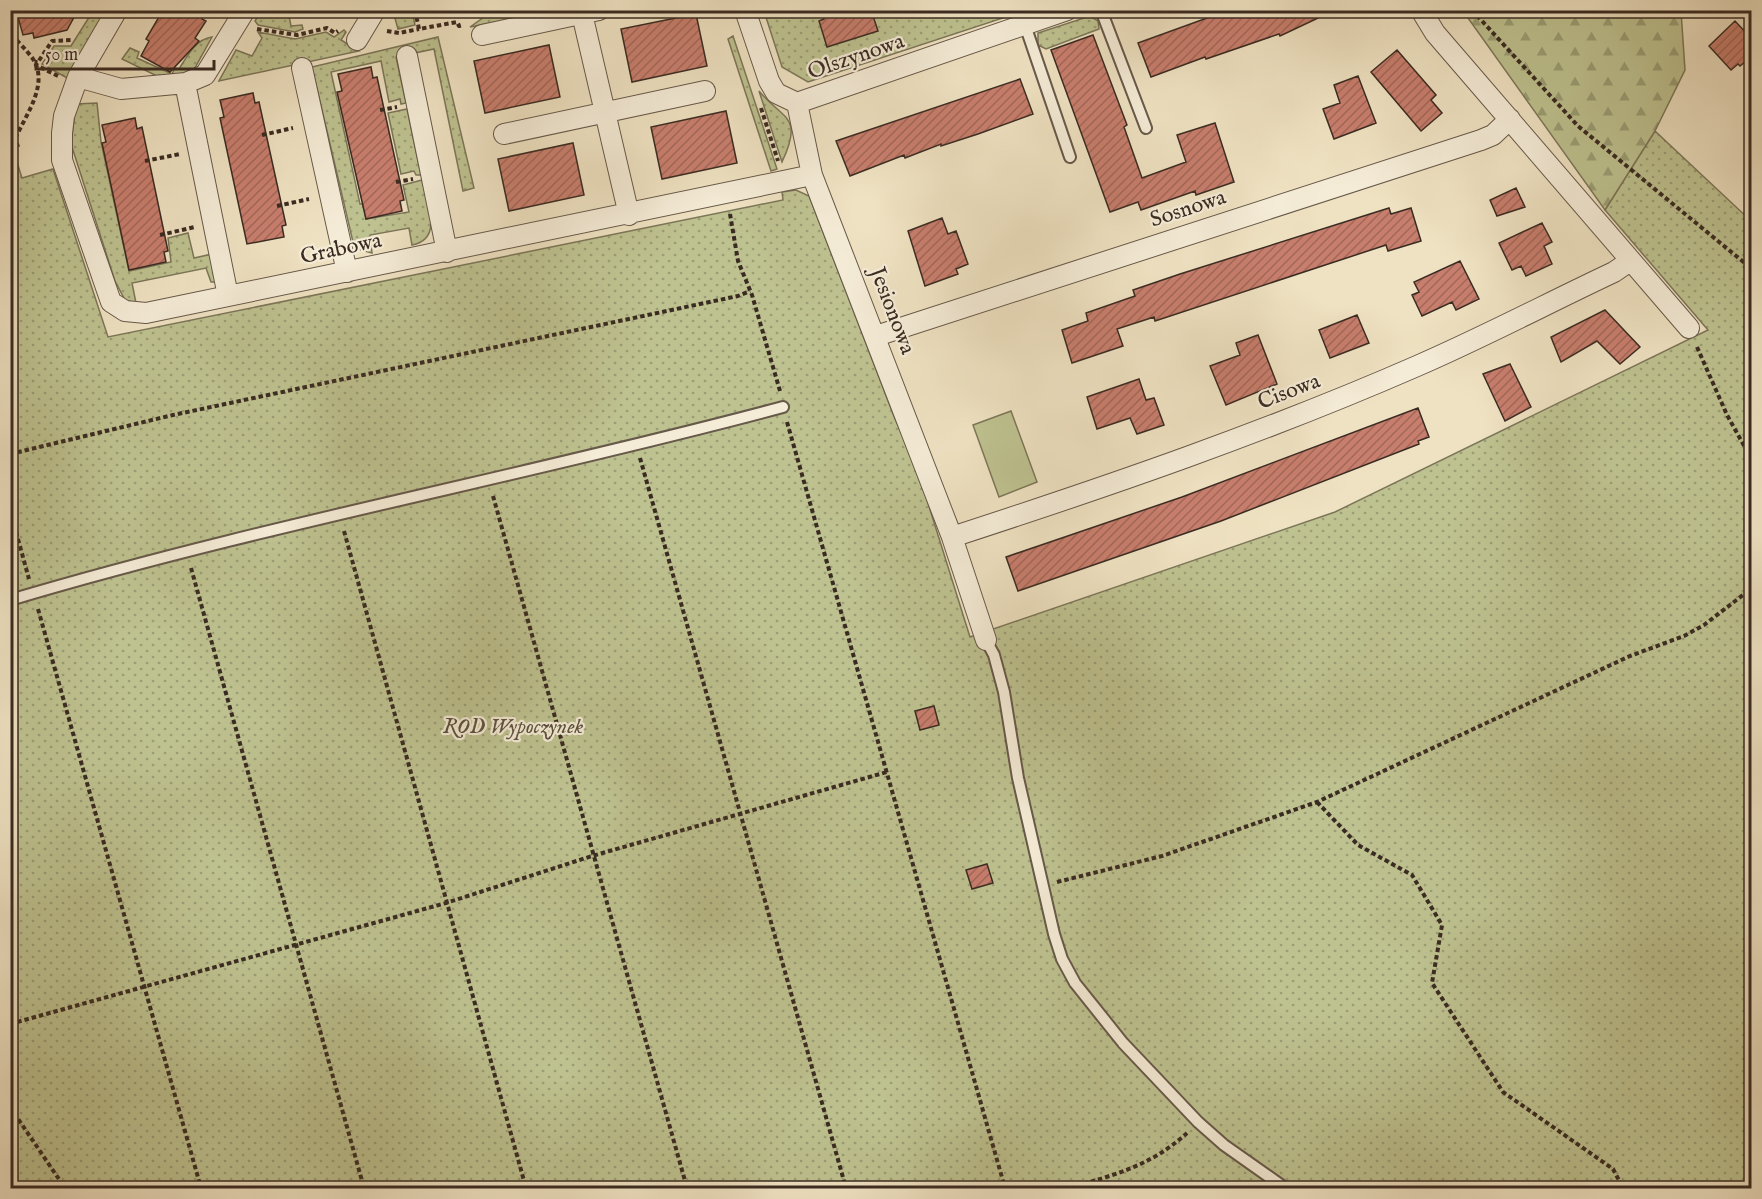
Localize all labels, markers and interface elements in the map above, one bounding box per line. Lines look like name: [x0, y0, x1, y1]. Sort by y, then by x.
street label: Olszynowa: [804, 27, 908, 87]
scale bar: [36, 33, 214, 71]
text: 50 m: [45, 44, 78, 67]
street label: Sosnowa: [1147, 183, 1230, 234]
street label: Grabowa: [298, 227, 385, 271]
street label: Jesionowa: [862, 261, 922, 359]
street label: Cisowa: [1254, 367, 1325, 417]
park label: ROD Wypoczynek: [443, 713, 583, 741]

